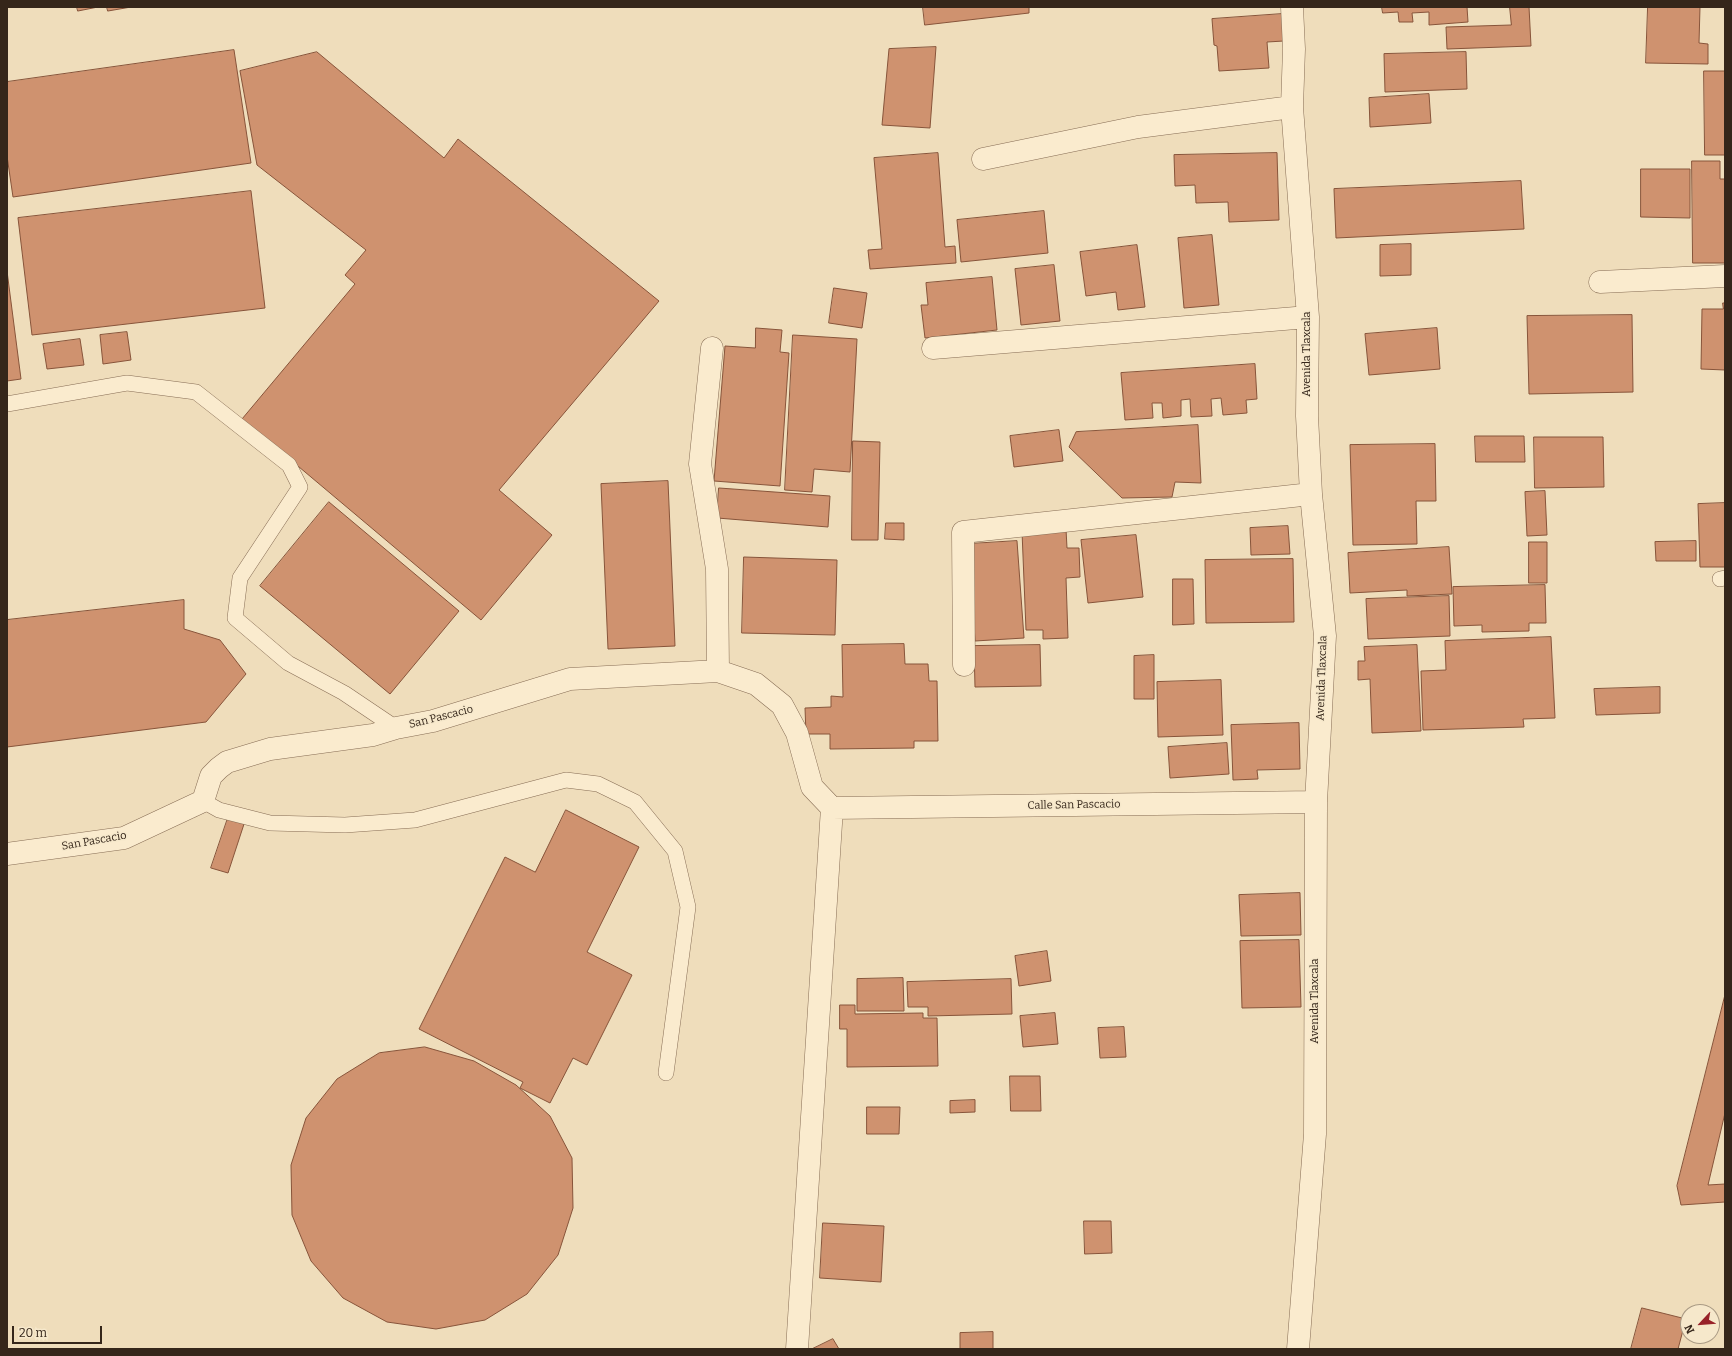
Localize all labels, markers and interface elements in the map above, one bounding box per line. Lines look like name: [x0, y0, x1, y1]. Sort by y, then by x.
street label: Avenida Tlaxcala: [1300, 311, 1314, 397]
street label: Avenida Tlaxcala: [1314, 635, 1330, 721]
street label: San Pascacio: [408, 703, 474, 731]
street label: Calle San Pascacio: [1027, 798, 1121, 812]
street label: San Pascacio: [61, 829, 127, 853]
street label: Avenida Tlaxcala: [1308, 958, 1322, 1044]
north arrow: [1680, 1304, 1720, 1344]
scale bar: [14, 1318, 104, 1344]
text: N: [1682, 1322, 1697, 1336]
text: 20 m: [19, 1326, 47, 1340]

